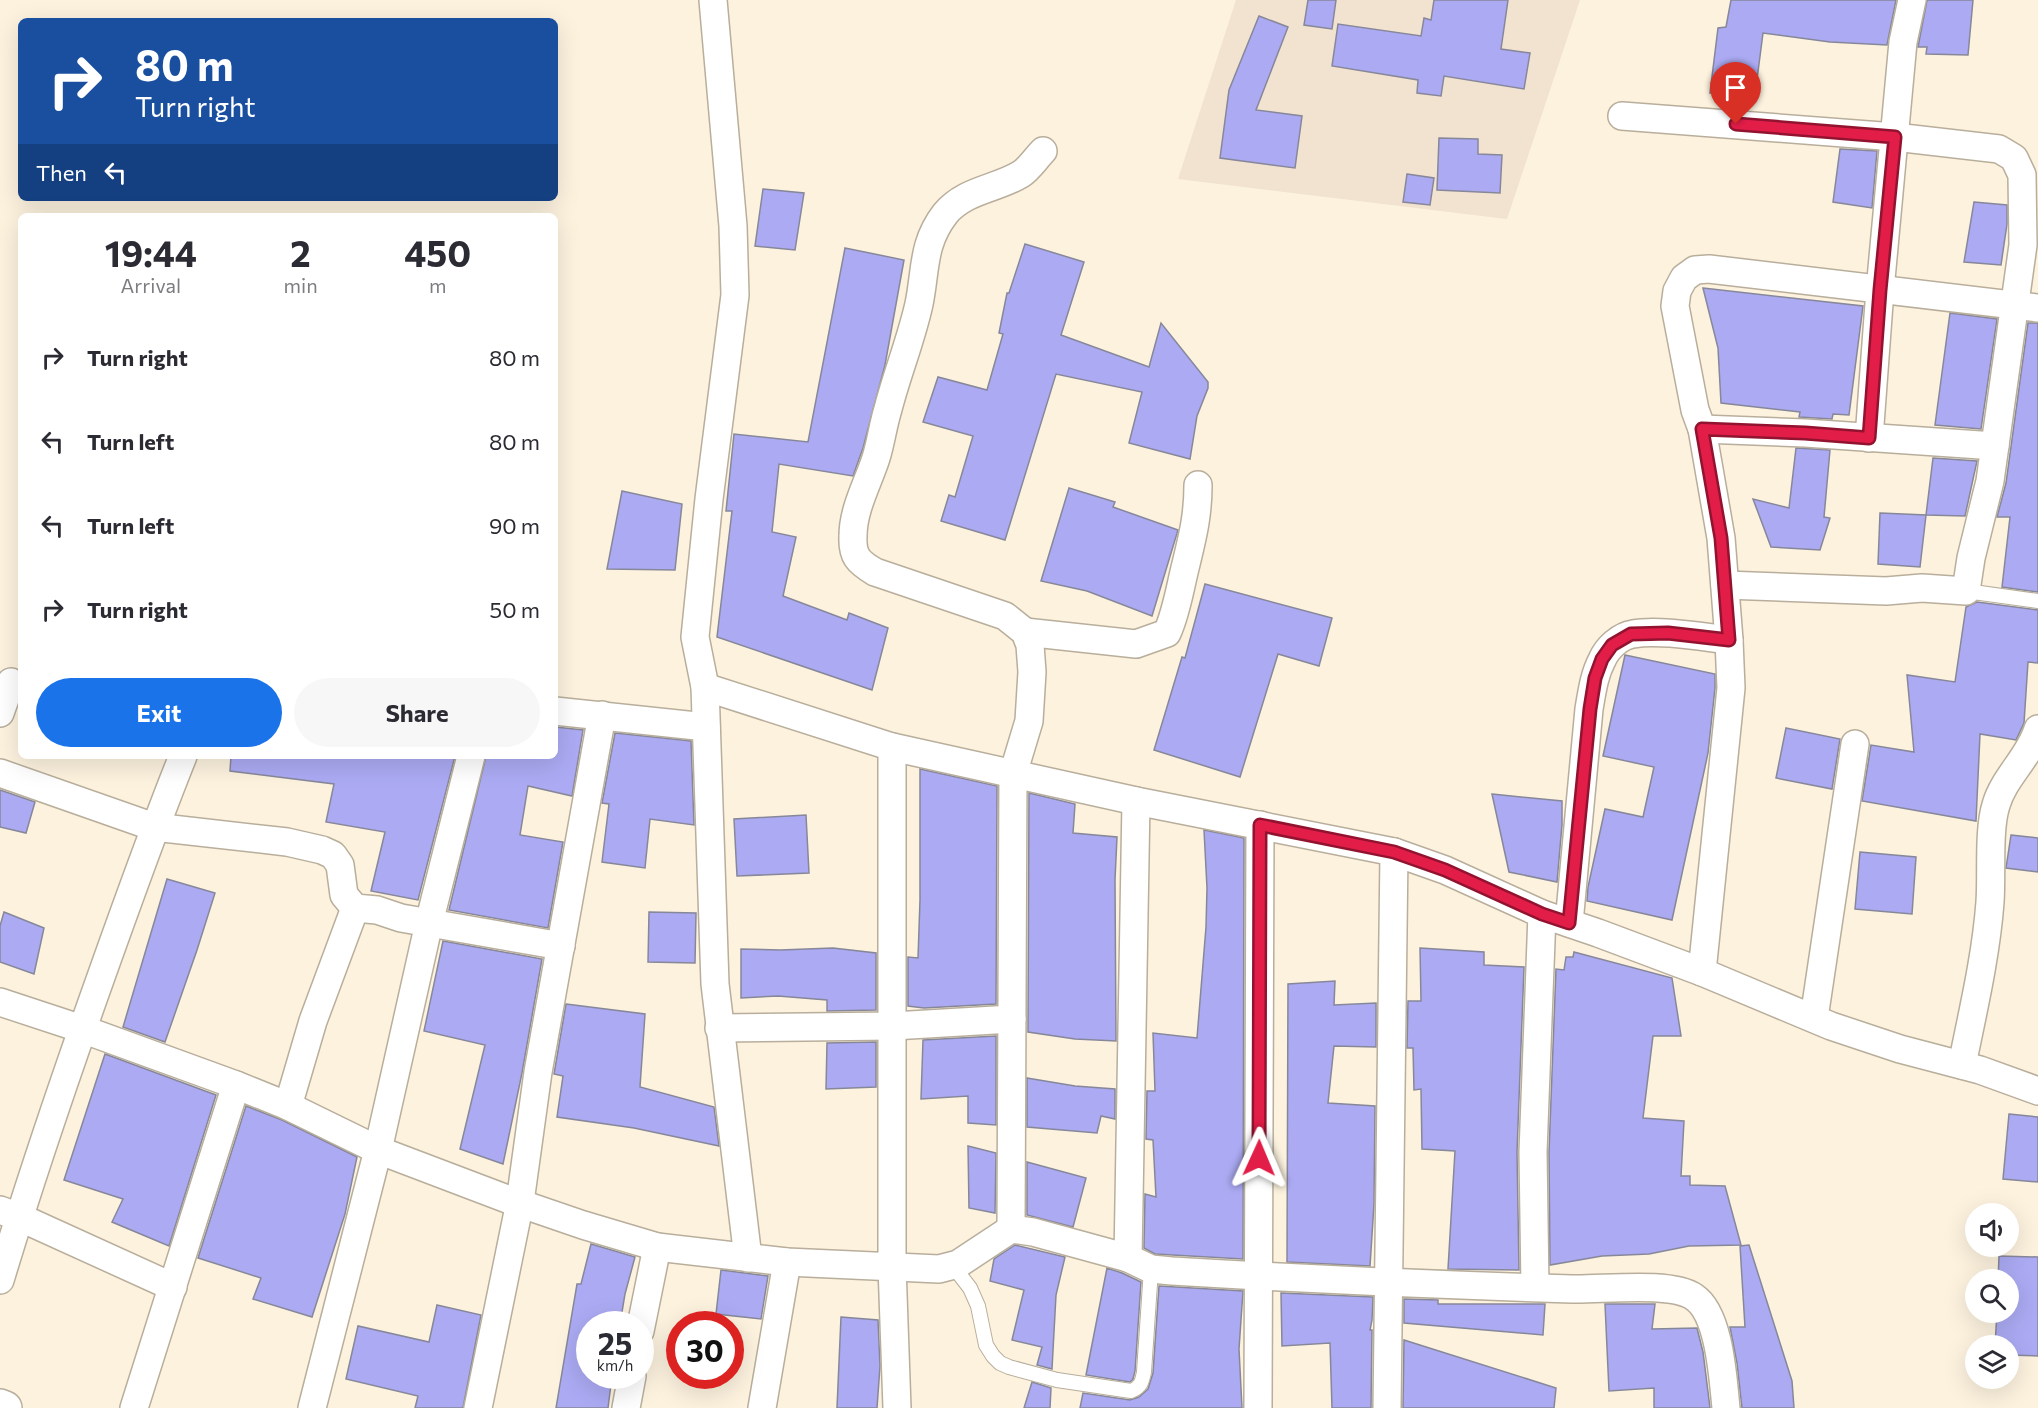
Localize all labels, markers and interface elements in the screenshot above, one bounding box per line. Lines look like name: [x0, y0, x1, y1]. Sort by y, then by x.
text: 80 m: [135, 38, 234, 90]
icon: right: [36, 42, 114, 120]
pin: [1710, 62, 1761, 124]
icon: arrive: [1719, 71, 1752, 104]
text: Turn right: [135, 90, 255, 123]
icon: left: [99, 156, 132, 189]
text: Then: [36, 159, 87, 186]
text: 19:44: [105, 230, 197, 274]
text: 2: [290, 230, 311, 274]
text: 450: [404, 230, 471, 274]
text: Arrival: [121, 273, 181, 297]
text: min: [284, 273, 318, 297]
text: m: [429, 273, 447, 297]
icon: right: [36, 341, 69, 374]
text: Turn right: [87, 344, 188, 371]
text: 80 m: [489, 344, 540, 371]
icon: left: [36, 425, 69, 458]
text: Turn left: [87, 428, 174, 455]
text: 80 m: [489, 428, 540, 455]
icon: left: [36, 509, 69, 542]
text: Turn left: [87, 512, 174, 539]
text: 90 m: [489, 512, 540, 539]
icon: right: [36, 593, 69, 626]
text: Turn right: [87, 596, 188, 623]
text: 50 m: [490, 596, 540, 623]
button: Exit: [36, 678, 282, 747]
button: Share: [294, 678, 540, 747]
position arrow: [1227, 1126, 1291, 1190]
map controls: [1965, 1203, 2019, 1389]
button: sound: [1965, 1203, 2019, 1257]
button: search: [1965, 1269, 2019, 1323]
speed limit sign: 30: [666, 1311, 744, 1389]
text: 25: [598, 1324, 632, 1361]
button: layers: [1965, 1335, 2019, 1389]
text: km/h: [597, 1356, 633, 1374]

